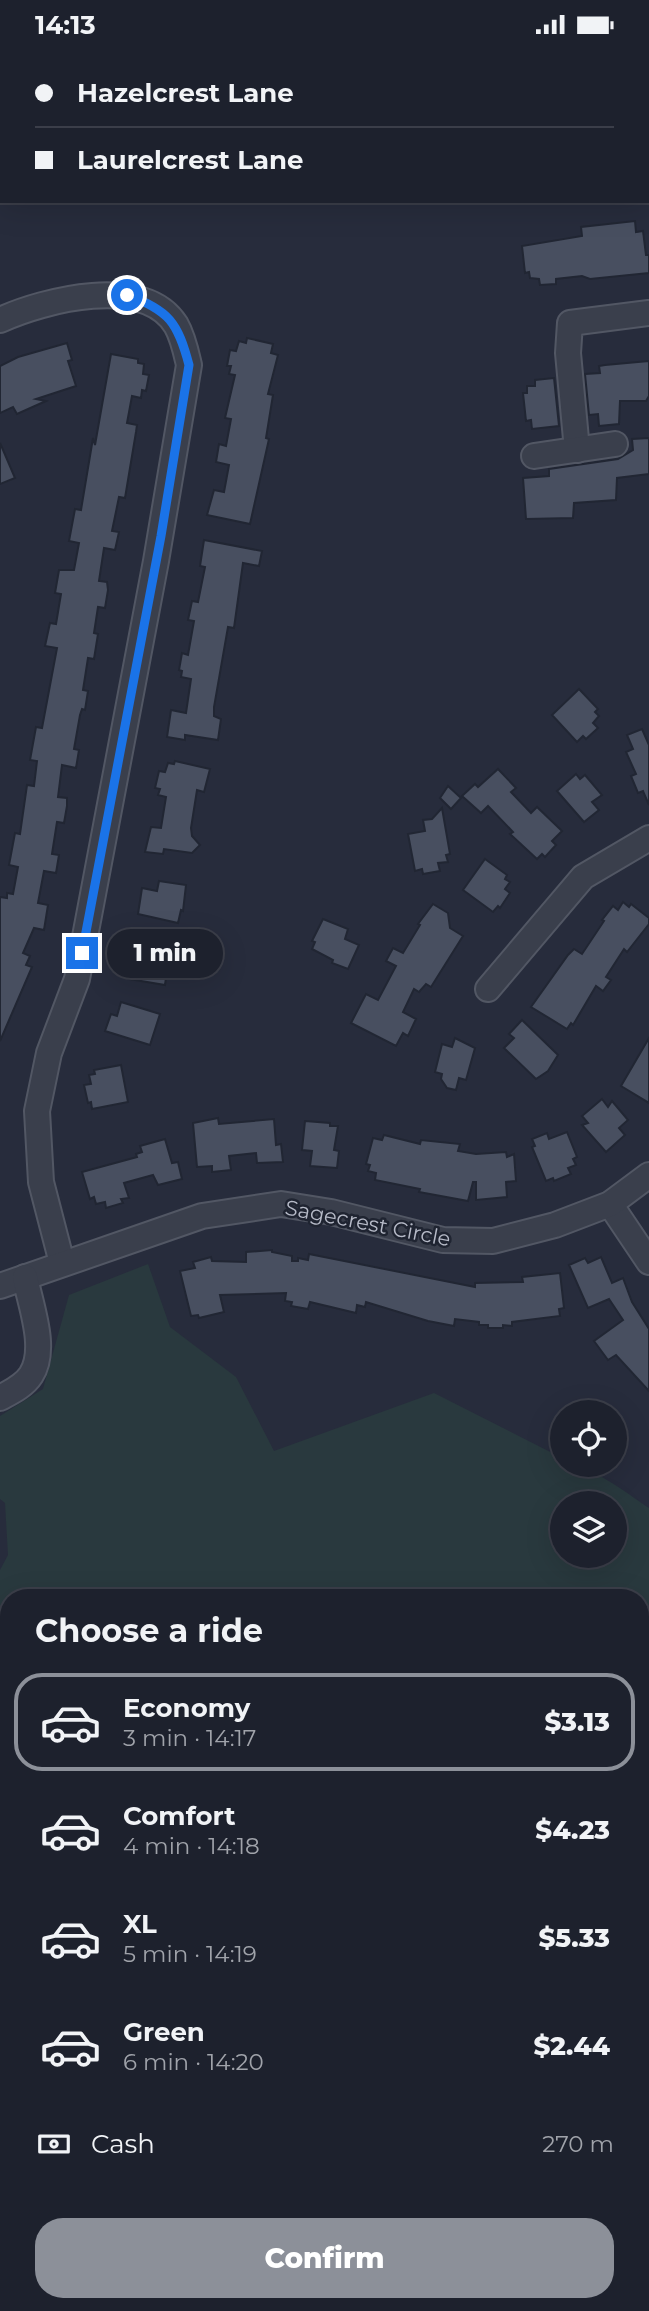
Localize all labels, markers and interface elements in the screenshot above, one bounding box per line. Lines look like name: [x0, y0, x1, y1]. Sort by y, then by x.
text: 14:13: [35, 9, 96, 41]
text: Hazelcrest Lane: [77, 77, 294, 109]
text: Laurelcrest Lane: [77, 144, 303, 176]
route start: [111, 279, 143, 311]
callout: 1 min: [106, 929, 222, 977]
route end: [66, 937, 98, 969]
text: 1 min: [133, 939, 197, 967]
street label: Sagecrest Circle: [283, 1195, 453, 1251]
map controls: [550, 1400, 627, 1568]
button: locate: [550, 1400, 627, 1477]
button: layers: [550, 1491, 627, 1568]
text: Choose a ride: [35, 1611, 263, 1650]
icon: car: [39, 1691, 102, 1754]
text: Economy: [123, 1692, 250, 1724]
text: $3.13: [544, 1706, 610, 1738]
text: 3 min · 14:17: [123, 1724, 256, 1752]
icon: car: [39, 1799, 102, 1862]
text: Comfort: [123, 1800, 235, 1832]
text: $4.23: [535, 1814, 610, 1846]
text: 4 min · 14:18: [123, 1832, 260, 1860]
icon: car: [39, 1907, 102, 1970]
text: XL: [123, 1908, 157, 1940]
text: $5.33: [539, 1922, 610, 1954]
text: 5 min · 14:19: [123, 1940, 257, 1968]
icon: car: [39, 2015, 102, 2078]
text: Green: [123, 2016, 205, 2048]
text: $2.44: [533, 2030, 610, 2062]
text: 6 min · 14:20: [123, 2048, 264, 2076]
icon: cash: [35, 2125, 73, 2163]
text: Cash: [91, 2128, 155, 2160]
text: 270 m: [542, 2130, 614, 2158]
button: Confirm: [35, 2218, 614, 2298]

